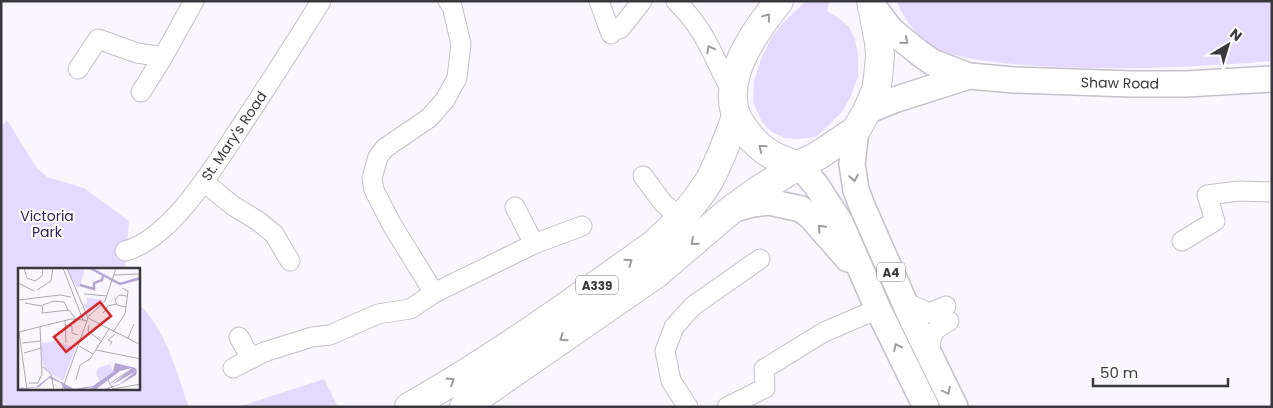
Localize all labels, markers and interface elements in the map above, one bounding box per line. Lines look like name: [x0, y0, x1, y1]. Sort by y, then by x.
one-way arrow: [761, 13, 770, 23]
north arrow: [1203, 20, 1253, 70]
text: N: [1226, 24, 1246, 46]
one-way arrow: [899, 36, 908, 45]
one-way arrow: [706, 45, 716, 54]
street label: Shaw Road: [1081, 72, 1159, 94]
street label: St. Mary's Road: [197, 87, 271, 185]
one-way arrow: [759, 145, 768, 154]
one-way arrow: [849, 174, 859, 182]
park label: Victoria Park: [20, 206, 74, 242]
one-way arrow: [818, 224, 827, 233]
one-way arrow: [690, 236, 699, 245]
one-way arrow: [624, 259, 633, 268]
road number: A4: [877, 262, 905, 282]
inset map: [18, 268, 140, 390]
road number: A339: [576, 276, 618, 294]
one-way arrow: [560, 332, 569, 341]
one-way arrow: [893, 343, 903, 352]
scale bar: [1093, 356, 1228, 388]
text: 50 m: [1100, 362, 1138, 383]
one-way arrow: [445, 378, 454, 388]
one-way arrow: [941, 386, 951, 395]

